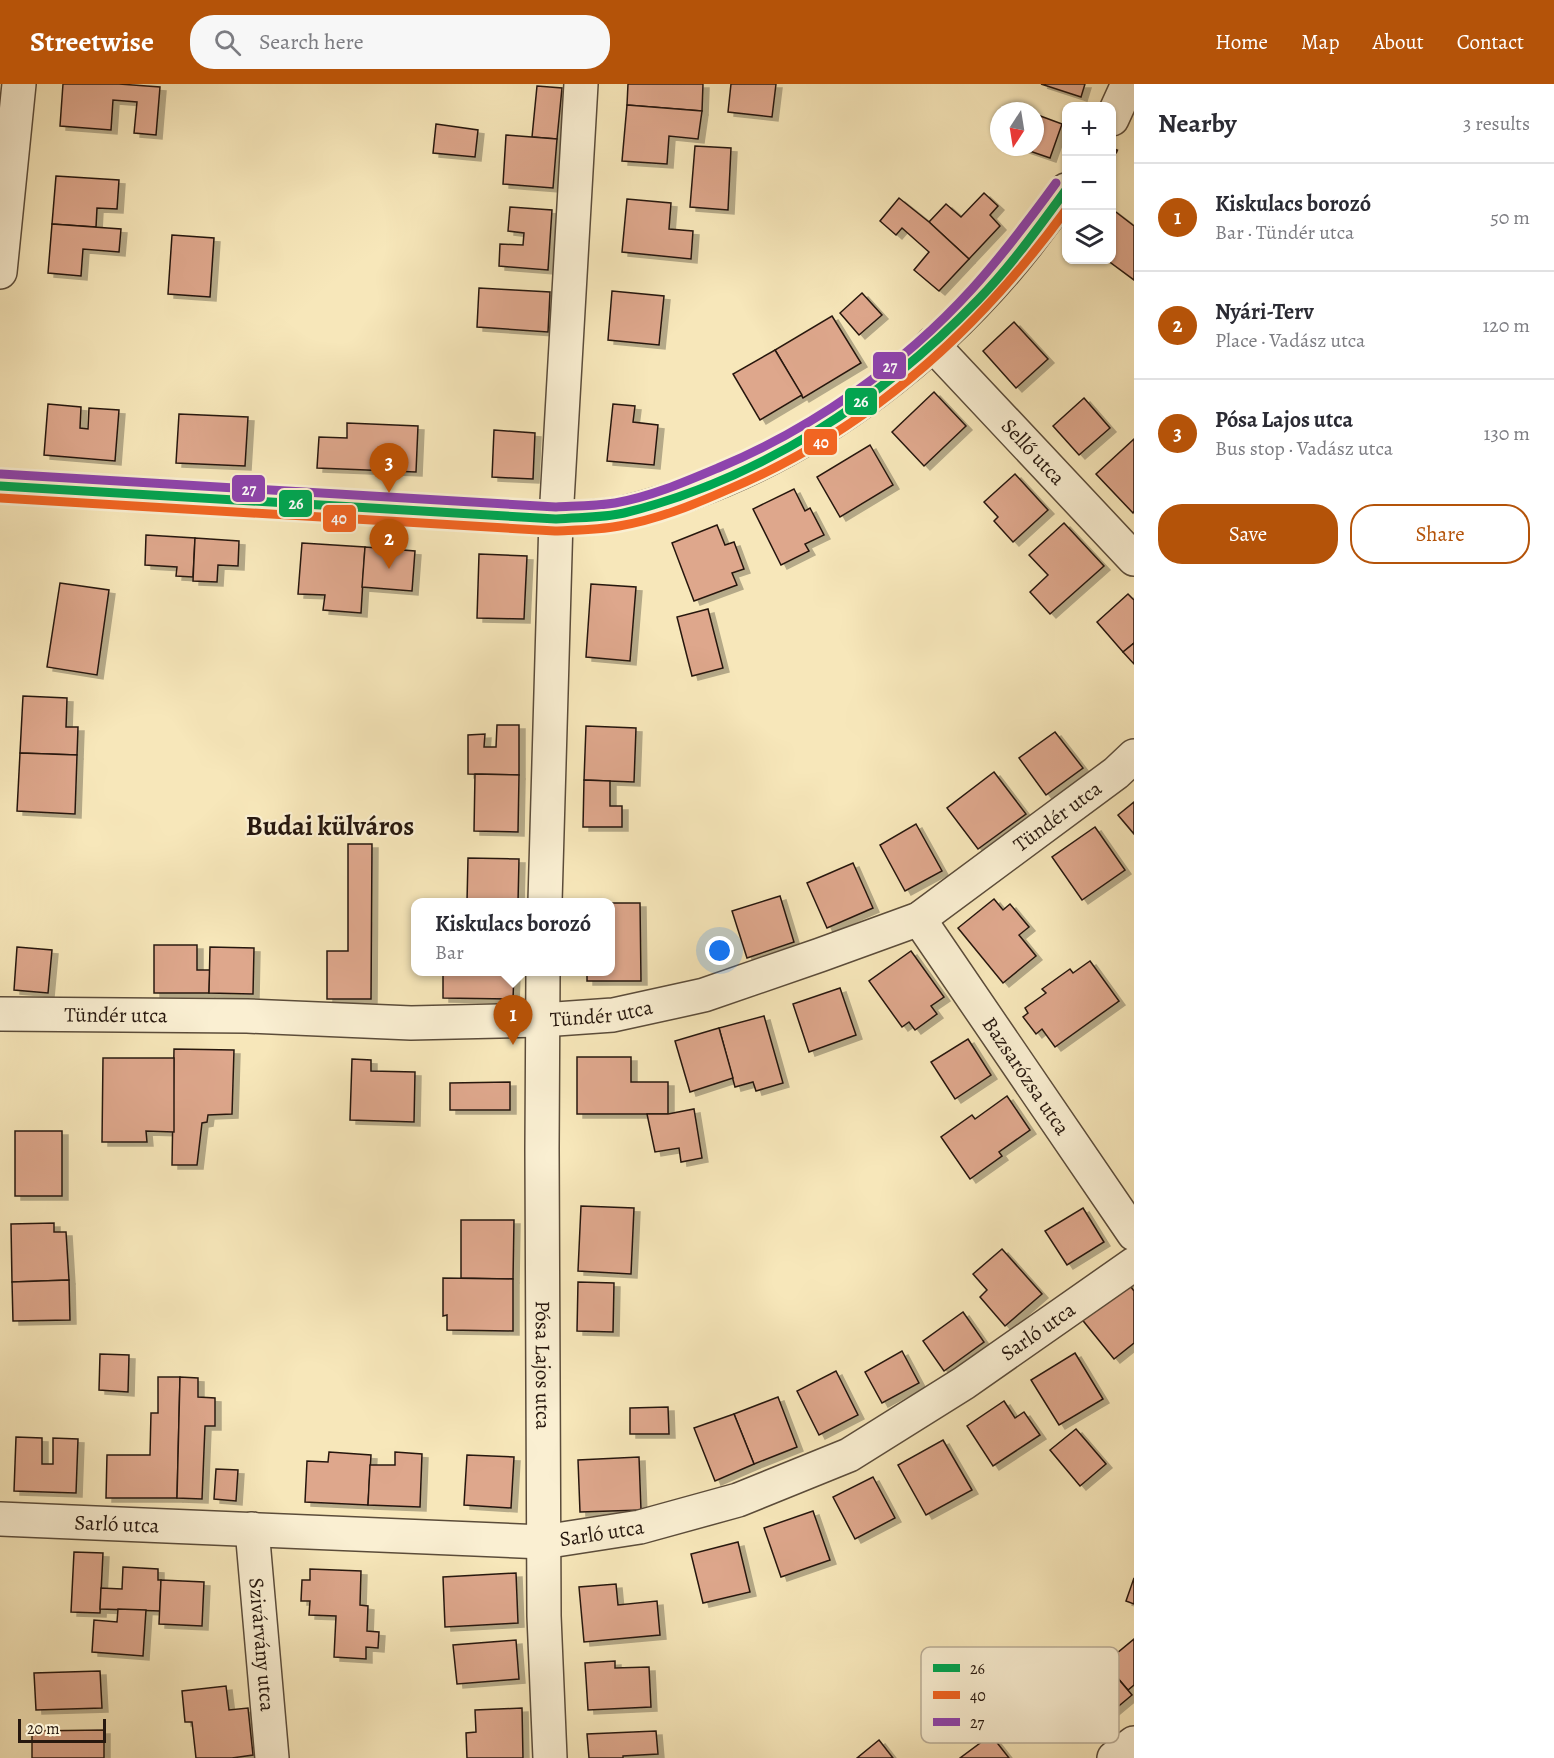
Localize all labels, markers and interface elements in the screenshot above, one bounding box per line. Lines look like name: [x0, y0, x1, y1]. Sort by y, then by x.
search box: [190, 15, 610, 69]
text: Streetwise: [30, 23, 154, 61]
icon: search: [211, 26, 244, 59]
text: Search here: [259, 27, 364, 57]
text: Home: [1215, 28, 1268, 56]
text: Map: [1301, 28, 1339, 56]
text: About: [1372, 28, 1424, 56]
text: Contact: [1457, 28, 1524, 56]
north arrow: [990, 102, 1044, 156]
map controls: [1062, 102, 1116, 264]
button: +: [1062, 102, 1116, 156]
text: Nearby: [1158, 106, 1237, 141]
text: 3 results: [1463, 110, 1530, 137]
button: −: [1062, 156, 1116, 210]
text: Kiskulacs borozó: [1215, 189, 1371, 219]
text: 1: [1174, 204, 1181, 231]
text: 50 m: [1490, 204, 1530, 231]
button: layers: [1062, 210, 1116, 264]
text: Bar · Tündér utca: [1215, 219, 1354, 246]
text: Nyári-Terv: [1215, 297, 1314, 327]
text: 2: [1173, 312, 1182, 339]
text: 120 m: [1482, 312, 1530, 339]
text: Place · Vadász utca: [1215, 327, 1365, 354]
line badge: 27: [872, 351, 907, 380]
text: 27: [883, 356, 897, 378]
line badge: 26: [844, 387, 878, 416]
text: 26: [853, 391, 869, 413]
text: Pósa Lajos utca: [1215, 405, 1353, 435]
street label: Sellő utca: [995, 412, 1072, 491]
text: 3: [1173, 420, 1182, 447]
text: 130 m: [1484, 420, 1530, 447]
line badge: 40: [803, 428, 838, 456]
text: 40: [813, 432, 829, 454]
text: Bus stop · Vadász utca: [1215, 435, 1393, 462]
pin: 3: [370, 444, 408, 493]
line badge: 27: [231, 474, 266, 503]
text: 27: [242, 479, 256, 501]
line badge: 26: [278, 489, 313, 518]
text: 26: [288, 493, 304, 515]
line badge: 40: [322, 504, 357, 533]
button: Save: [1158, 504, 1338, 564]
button: Share: [1350, 504, 1530, 564]
text: 40: [331, 508, 347, 530]
pin: 2: [370, 520, 408, 569]
street label: Tündér utca: [1008, 774, 1108, 858]
district label: Budai külváros: [246, 808, 414, 844]
popup: [411, 898, 615, 976]
text: Kiskulacs borozó: [435, 909, 591, 939]
your location: [705, 936, 734, 965]
text: Bar: [435, 939, 464, 966]
street label: Tündér utca: [549, 993, 656, 1033]
pin: 1: [494, 996, 532, 1045]
street label: Tündér utca: [64, 1001, 168, 1029]
street label: Bazsarózsa utca: [976, 1011, 1077, 1141]
street label: Sarló utca: [995, 1295, 1081, 1367]
street label: Pósa Lajos utca: [529, 1300, 557, 1430]
street label: Sarló utca: [74, 1508, 160, 1540]
street label: Sarló utca: [558, 1513, 646, 1553]
street label: Szivárvány utca: [242, 1576, 282, 1713]
legend: [921, 1647, 1119, 1743]
text: 26: [970, 1658, 985, 1680]
text: 40: [970, 1685, 986, 1707]
text: 27: [970, 1712, 985, 1734]
scale bar: [18, 1716, 106, 1744]
text: 20 m: [27, 1718, 60, 1740]

